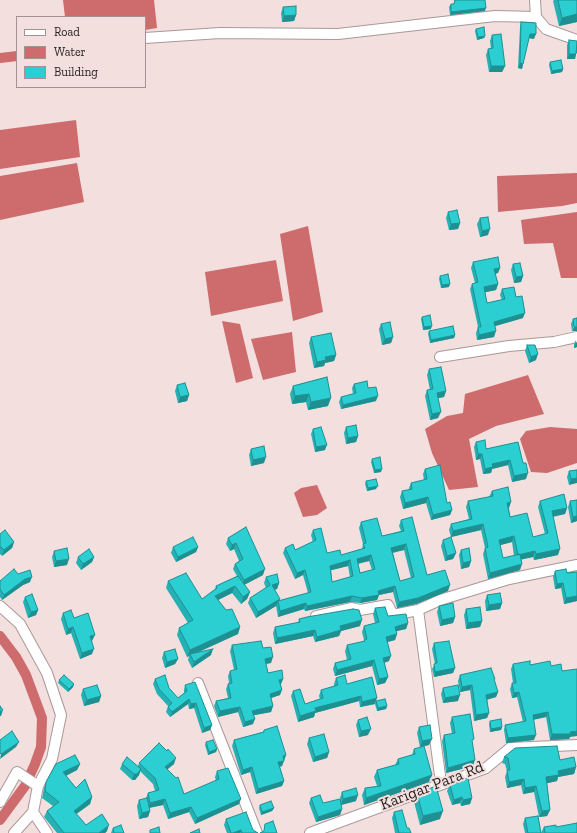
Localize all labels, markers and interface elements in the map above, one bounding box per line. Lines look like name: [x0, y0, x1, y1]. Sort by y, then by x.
legend: [16, 16, 146, 88]
text: Road: [54, 25, 80, 39]
text: Water: [54, 45, 86, 59]
text: Building: [54, 65, 98, 79]
street label: Karigar Para Rd: [377, 757, 487, 815]

